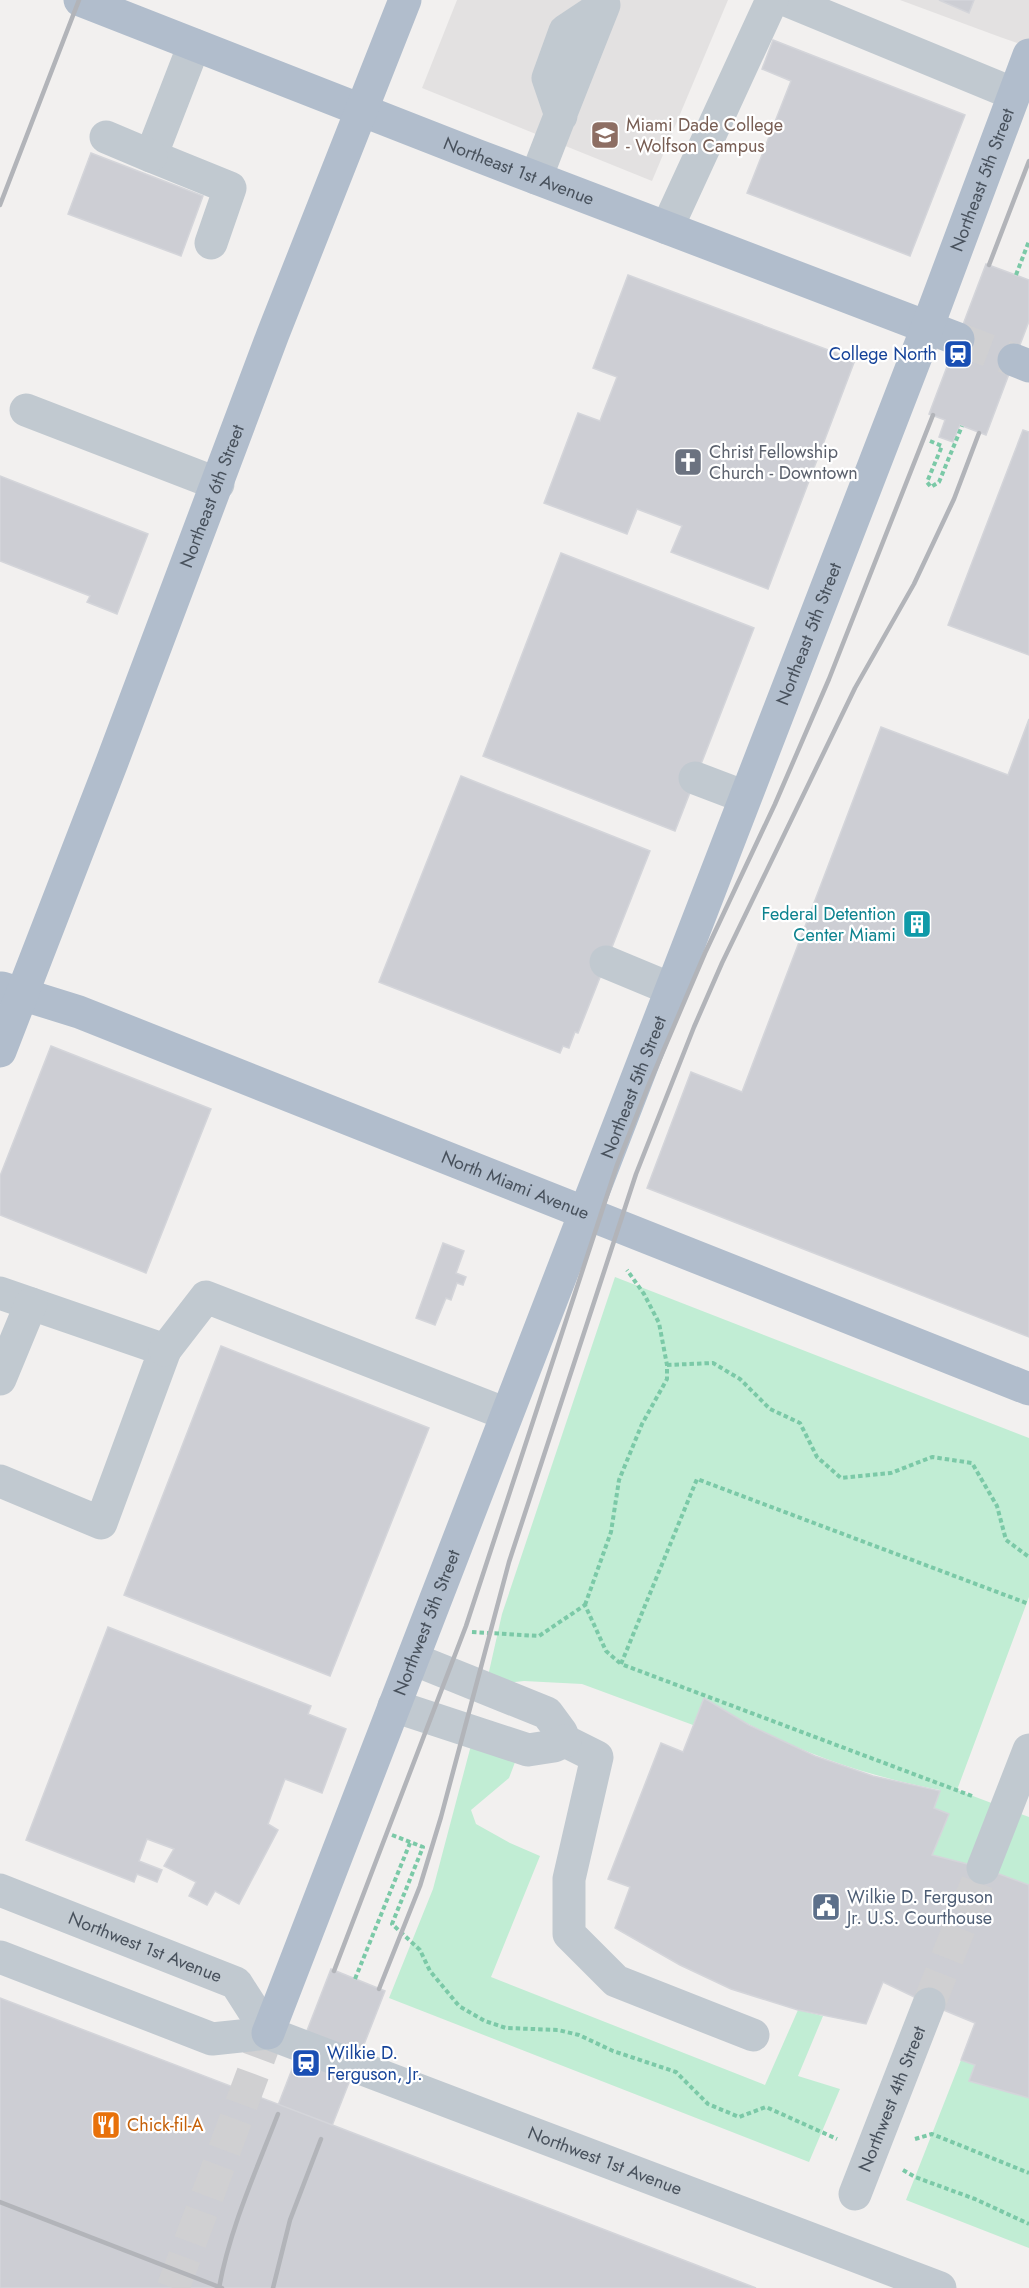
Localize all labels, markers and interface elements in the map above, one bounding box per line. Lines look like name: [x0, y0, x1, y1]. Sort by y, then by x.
street label: Northeast 5th Street: [944, 104, 1021, 255]
place label: Miami Dade College - Wolfson Campus: [626, 112, 783, 159]
school or university icon: Miami Dade College - Wolfson Campus: [589, 119, 621, 151]
street label: Northeast 1st Avenue: [439, 130, 598, 212]
station icon: College North: [942, 338, 974, 370]
place label: College North: [829, 341, 937, 367]
street label: Northeast 6th Street: [173, 420, 251, 571]
place label: Christ Fellowship Church - Downtown: [709, 439, 858, 486]
church icon: Christ Fellowship Church - Downtown: [672, 446, 704, 478]
street label: Northeast 5th Street: [769, 558, 848, 709]
place label: Federal Detention Center Miami: [762, 901, 896, 948]
building icon: Federal Detention Center Miami: [901, 908, 933, 940]
street label: Northeast 5th Street: [594, 1011, 673, 1162]
street label: North Miami Avenue: [437, 1144, 593, 1226]
street label: Northwest 5th Street: [387, 1545, 467, 1699]
place label: Wilkie D. Ferguson Jr. U.S. Courthouse: [845, 1884, 993, 1931]
public building icon: Wilkie D. Ferguson Jr. U.S. Courthouse: [810, 1891, 842, 1923]
street label: Northwest 1st Avenue: [64, 1905, 226, 1989]
street label: Northwest 4th Street: [852, 2022, 932, 2176]
place label: Wilkie D. Ferguson, Jr.: [327, 2040, 423, 2087]
station icon: Wilkie D. Ferguson, Jr.: [290, 2047, 322, 2079]
restaurant icon: Chick-fil-A: [90, 2109, 122, 2141]
place label: Chick-fil-A: [127, 2112, 204, 2138]
street label: Northwest 1st Avenue: [524, 2120, 686, 2202]

